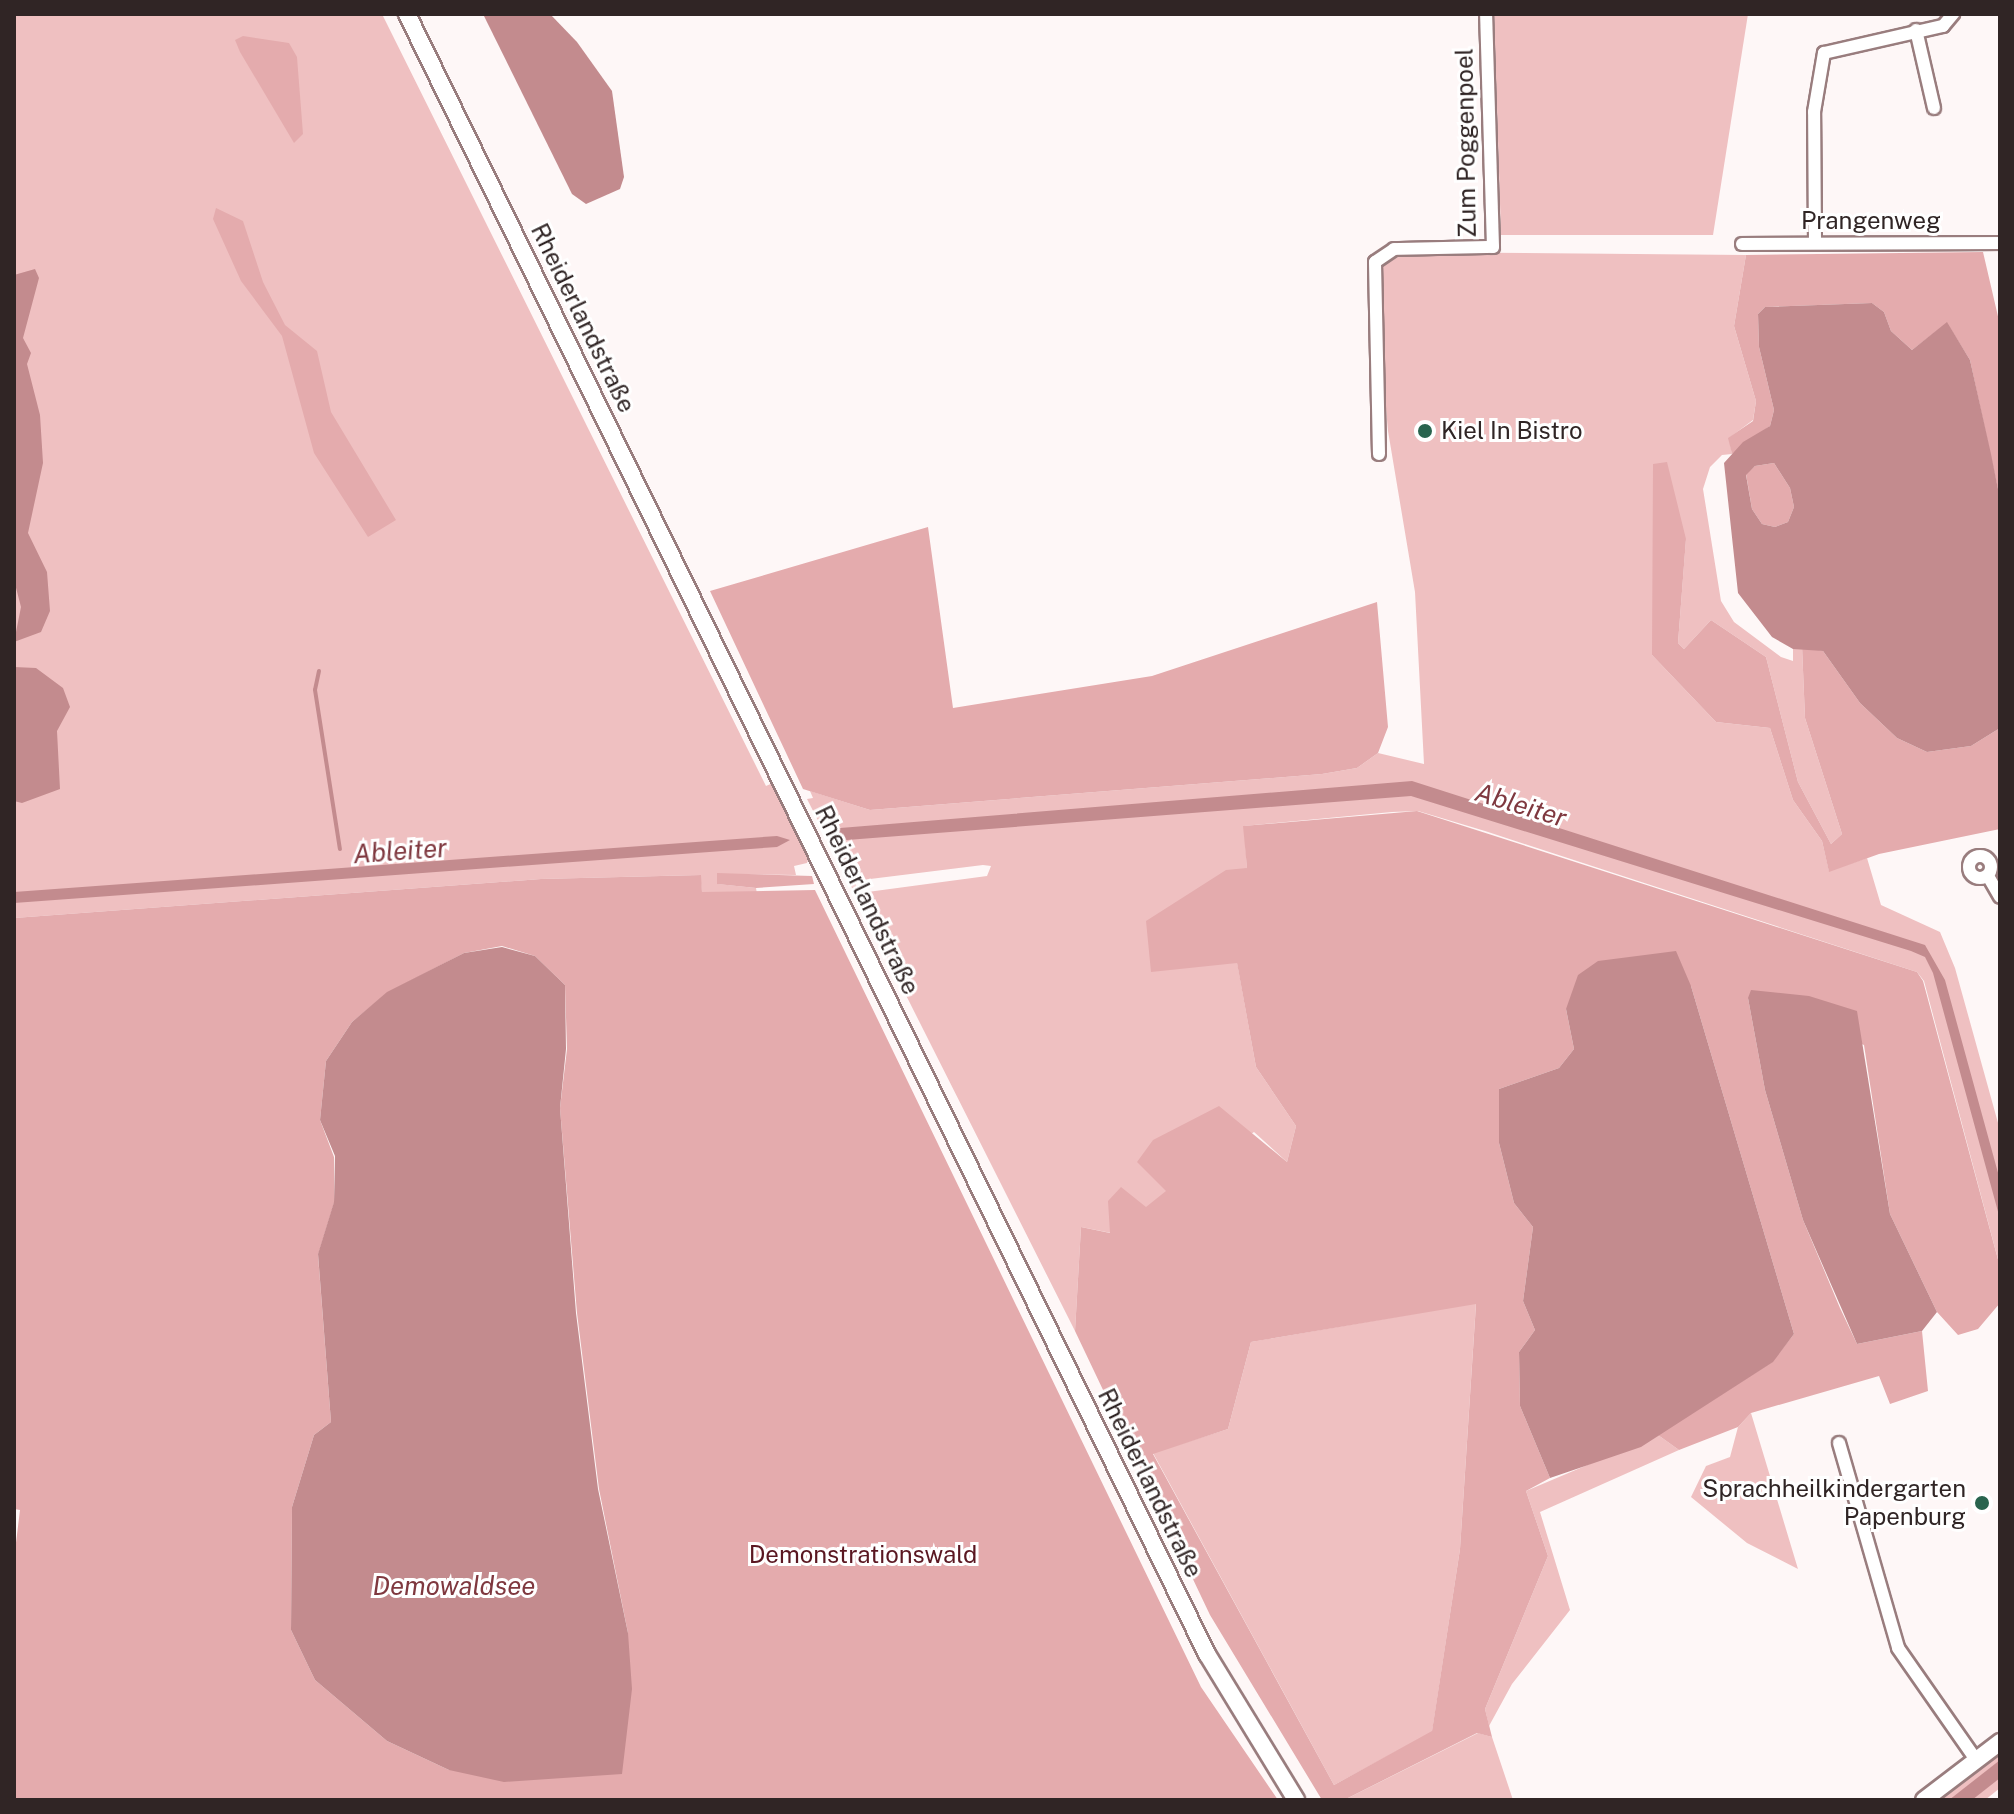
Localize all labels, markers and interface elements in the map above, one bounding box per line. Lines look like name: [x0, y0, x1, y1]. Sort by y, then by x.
street label: Zum Poggenpoel: [1450, 48, 1482, 238]
street label: Prangenweg: [1801, 207, 1941, 235]
street label: Rheiderlandstraße: [525, 219, 641, 417]
place label: Kiel In Bistro: [1441, 417, 1582, 445]
marker: Kiel In Bistro: [1416, 422, 1434, 440]
water label: Ableiter: [1472, 776, 1570, 834]
street label: Rheiderlandstraße: [809, 801, 925, 999]
water label: Ableiter: [352, 832, 448, 870]
street label: Rheiderlandstraße: [1092, 1384, 1208, 1582]
place label: Sprachheilkindergarten Papenburg: [1702, 1475, 1966, 1531]
marker: Sprachheilkindergarten Papenburg: [1973, 1494, 1991, 1512]
park label: Demonstrationswald: [749, 1541, 977, 1569]
water label: Demowaldsee: [372, 1570, 536, 1602]

